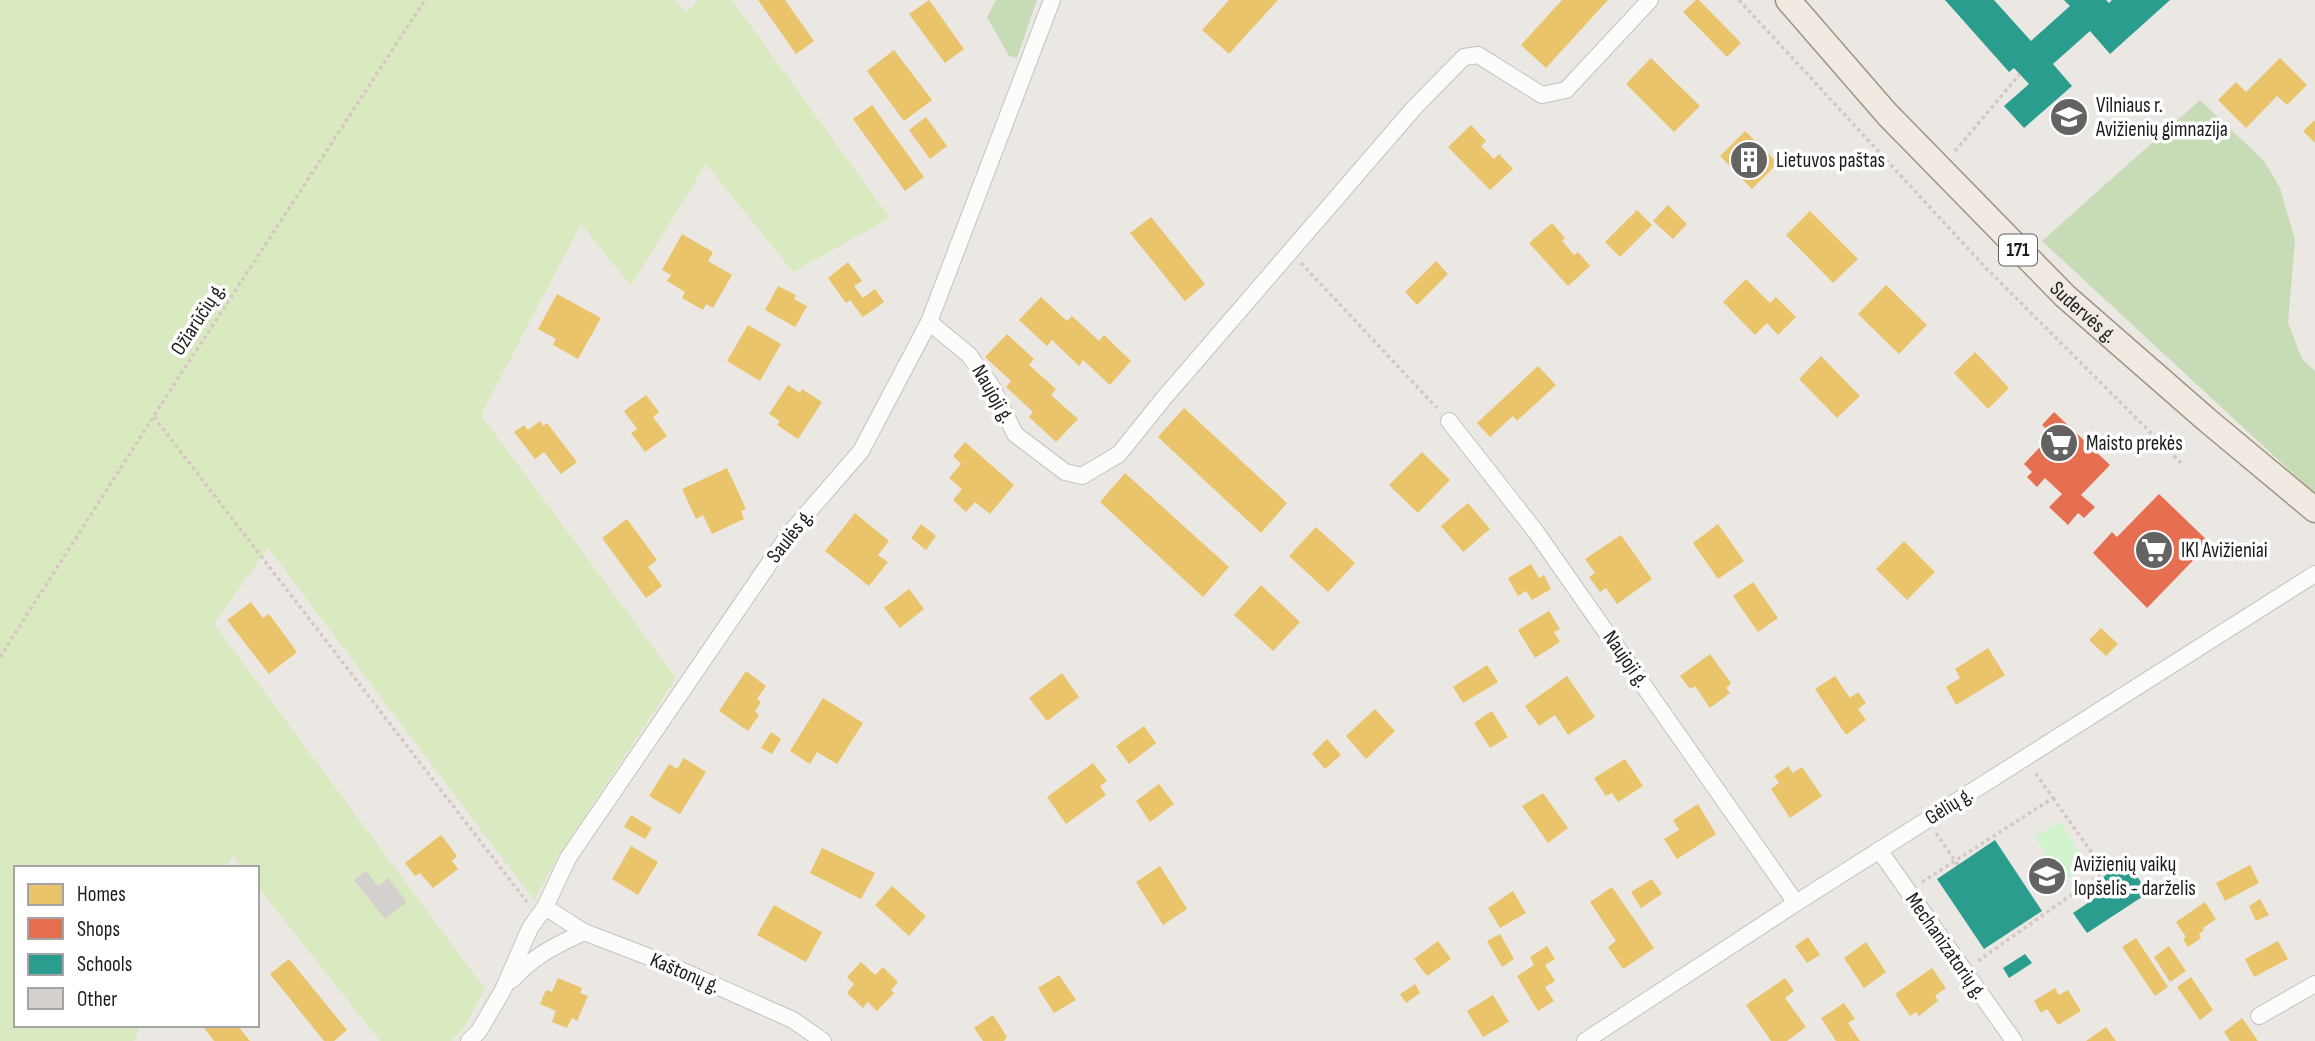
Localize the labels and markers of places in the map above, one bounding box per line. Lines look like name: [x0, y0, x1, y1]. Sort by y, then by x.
place label: Vilniaus r. Avižienių gimnazija: [2095, 93, 2228, 142]
school or university icon: Vilniaus r. Avižienių gimnazija: [2048, 96, 2090, 138]
building icon: Lietuvos paštas: [1728, 139, 1770, 181]
place label: Lietuvos paštas: [1776, 148, 1885, 173]
supermarket icon: Maisto prekės: [2038, 422, 2080, 464]
place label: Maisto prekės: [2086, 431, 2183, 456]
supermarket icon: IKI Avižieniai: [2133, 529, 2175, 571]
place label: IKI Avižieniai: [2181, 538, 2268, 563]
place label: Avižienių vaikų lopšelis - darželis: [2073, 852, 2196, 901]
school or university icon: Avižienių vaikų lopšelis - darželis: [2026, 855, 2068, 897]

